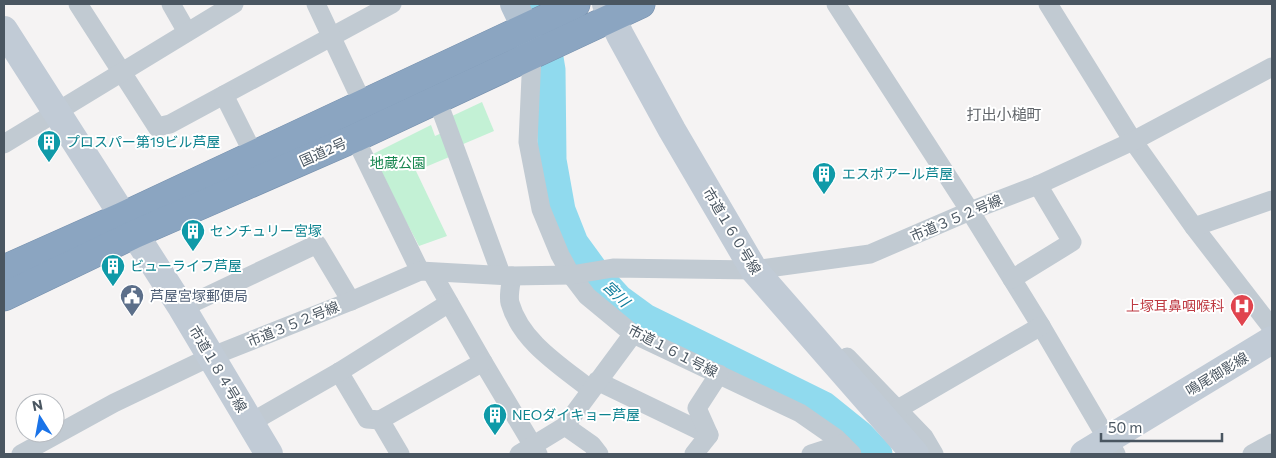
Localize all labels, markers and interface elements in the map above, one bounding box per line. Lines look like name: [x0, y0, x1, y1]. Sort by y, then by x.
district label: 打出小槌町: [966, 105, 1042, 123]
building icon: プロスパー第19ビル芦屋: [36, 129, 62, 163]
place label: プロスパー第19ビル芦屋: [66, 133, 220, 150]
street label: 国道2号: [297, 134, 349, 169]
park label: 地蔵公園: [370, 154, 426, 171]
building icon: エスポアール芦屋: [811, 161, 837, 195]
place label: エスポアール芦屋: [842, 165, 953, 182]
street label: 市道１６０号線: [700, 184, 765, 277]
street label: 市道３５２号線: [907, 191, 1004, 245]
building icon: センチュリー宮塚: [180, 218, 206, 252]
place label: センチュリー宮塚: [210, 222, 322, 239]
building icon: ビューライフ芦屋: [100, 253, 126, 287]
place label: ビューライフ芦屋: [130, 257, 242, 274]
water label: 宮川: [600, 276, 635, 312]
public building icon: 芦屋宮塚郵便局: [119, 283, 145, 317]
place label: 芦屋宮塚郵便局: [150, 287, 248, 304]
hospital icon: 上塚耳鼻咽喉科: [1229, 293, 1255, 327]
street label: 市道３５２号線: [244, 297, 341, 350]
place label: 上塚耳鼻咽喉科: [1126, 297, 1224, 314]
street label: 市道１６１号線: [626, 321, 721, 380]
street label: 市道１８４号線: [186, 322, 251, 415]
street label: 鳴尾御影線: [1182, 348, 1251, 399]
north arrow: [15, 393, 65, 443]
text: N: [31, 395, 44, 414]
building icon: NEOダイキョー芦屋: [482, 402, 508, 436]
place label: NEOダイキョー芦屋: [512, 406, 640, 423]
scale bar: [1101, 410, 1222, 442]
text: 50 m: [1108, 418, 1142, 436]

